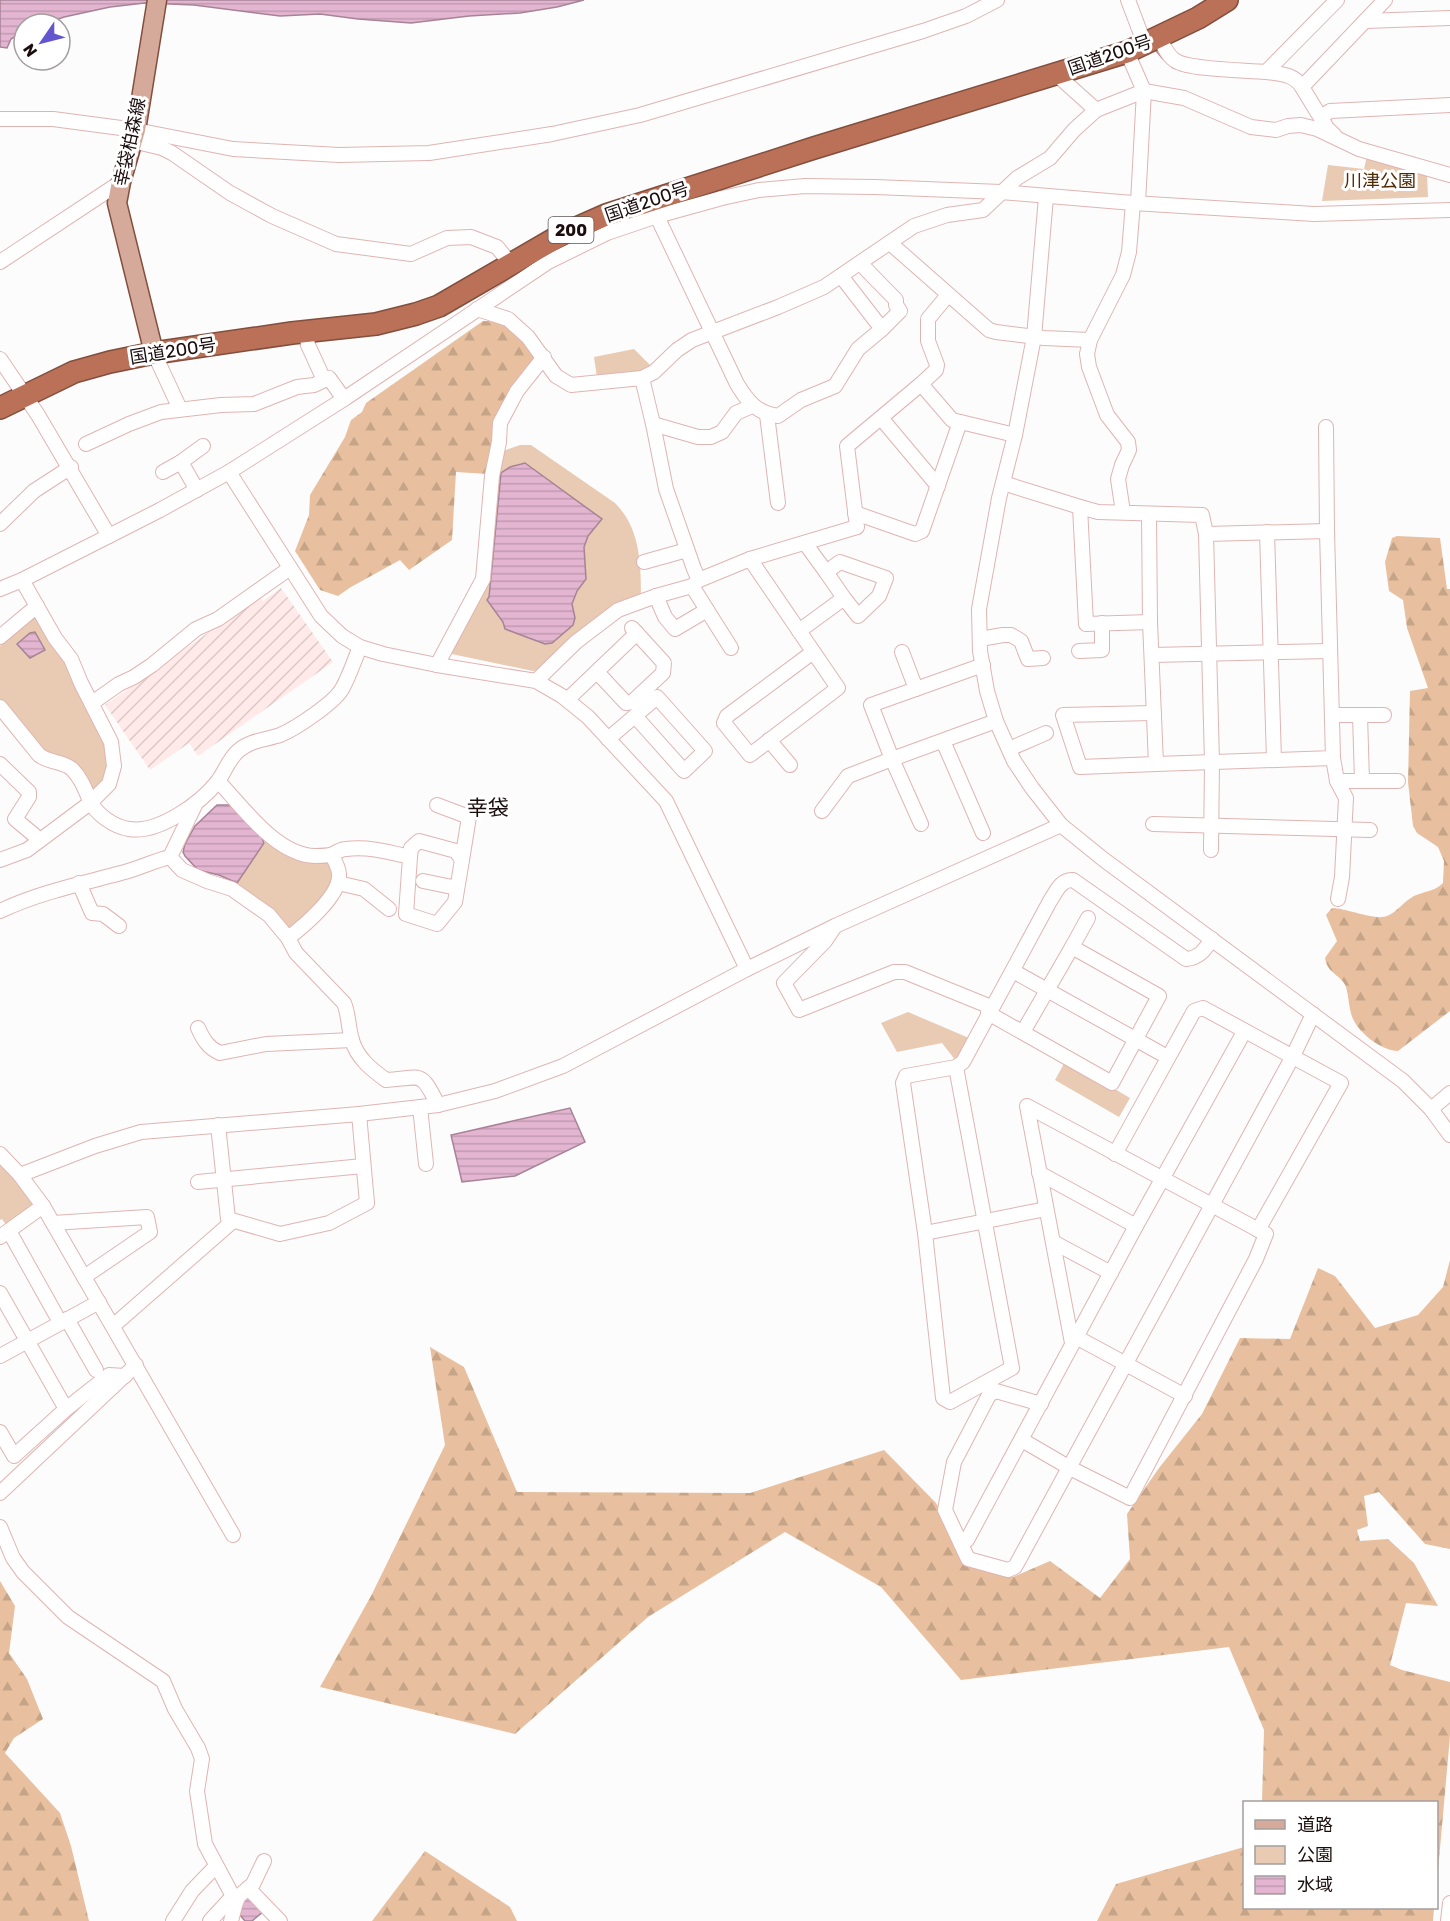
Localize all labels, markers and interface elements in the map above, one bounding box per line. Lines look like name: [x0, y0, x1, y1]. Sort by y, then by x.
north arrow: [12, 12, 72, 72]
street label: 国道200号: [1065, 30, 1155, 80]
text: N: [19, 40, 41, 60]
street label: 幸袋柏森線: [110, 96, 150, 188]
park label: 川津公園: [1344, 170, 1416, 192]
street label: 国道200号: [602, 177, 692, 227]
road number: 200: [548, 217, 594, 243]
street label: 国道200号: [128, 333, 218, 369]
district label: 幸袋: [467, 795, 509, 820]
legend: [1243, 1801, 1438, 1909]
text: 道路: [1297, 1814, 1333, 1836]
text: 公園: [1297, 1844, 1333, 1866]
text: 水域: [1297, 1874, 1333, 1896]

